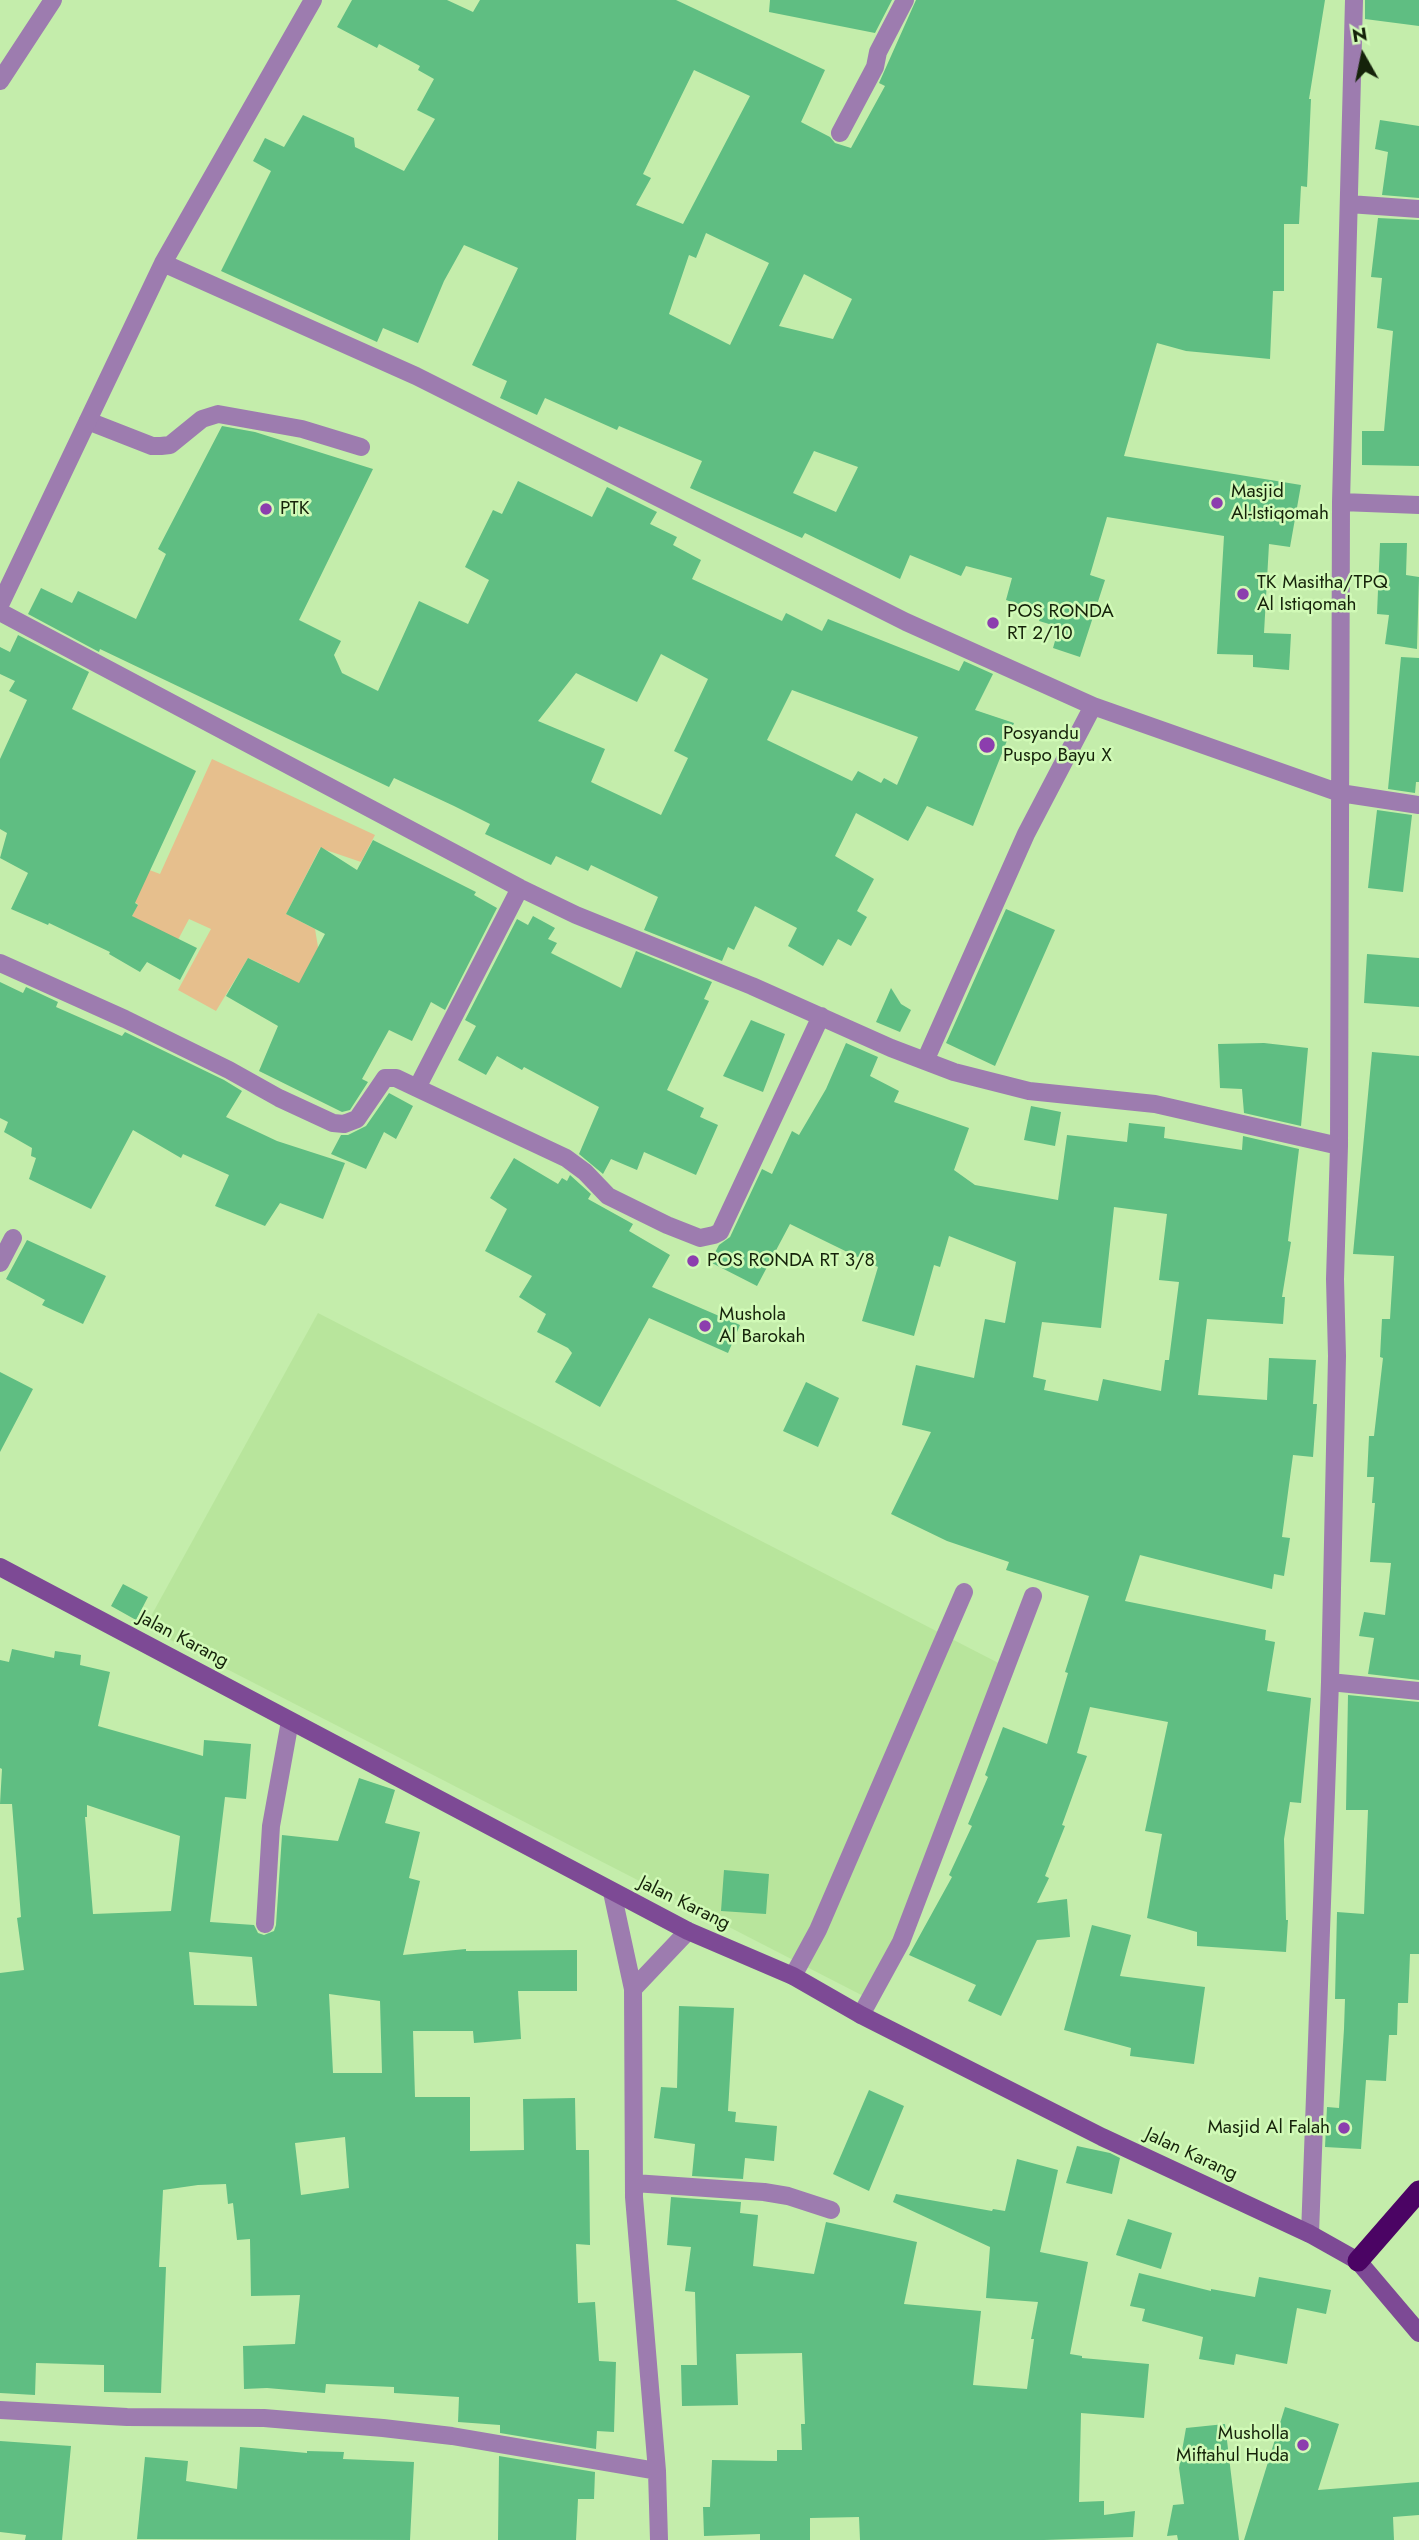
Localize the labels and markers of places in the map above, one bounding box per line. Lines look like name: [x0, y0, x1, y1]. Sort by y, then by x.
place label: Masjid Al-Istiqomah: [1231, 481, 1329, 525]
marker: Masjid Al-Istiqomah: [1209, 495, 1225, 511]
place label: PTK: [280, 498, 309, 520]
marker: PTK: [258, 501, 274, 517]
place label: TK Masitha/TPQ Al Istiqomah: [1257, 572, 1388, 616]
marker: TK Masitha/TPQ Al Istiqomah: [1235, 586, 1251, 602]
place label: POS RONDA RT 2/10: [1007, 601, 1114, 645]
marker: POS RONDA RT 2/10: [985, 615, 1001, 631]
place label: Posyandu Puspo Bayu X: [1003, 723, 1112, 767]
marker: Posyandu Puspo Bayu X: [977, 735, 997, 755]
place label: POS RONDA RT 3/8: [707, 1250, 875, 1272]
marker: POS RONDA RT 3/8: [685, 1253, 701, 1269]
place label: Mushola Al Barokah: [719, 1304, 805, 1348]
marker: Mushola Al Barokah: [697, 1318, 713, 1334]
place label: Masjid Al Falah: [1207, 2117, 1330, 2139]
marker: Masjid Al Falah: [1336, 2120, 1352, 2136]
place label: Musholla Miftahul Huda: [1176, 2423, 1289, 2467]
marker: Musholla Miftahul Huda: [1295, 2437, 1311, 2453]

